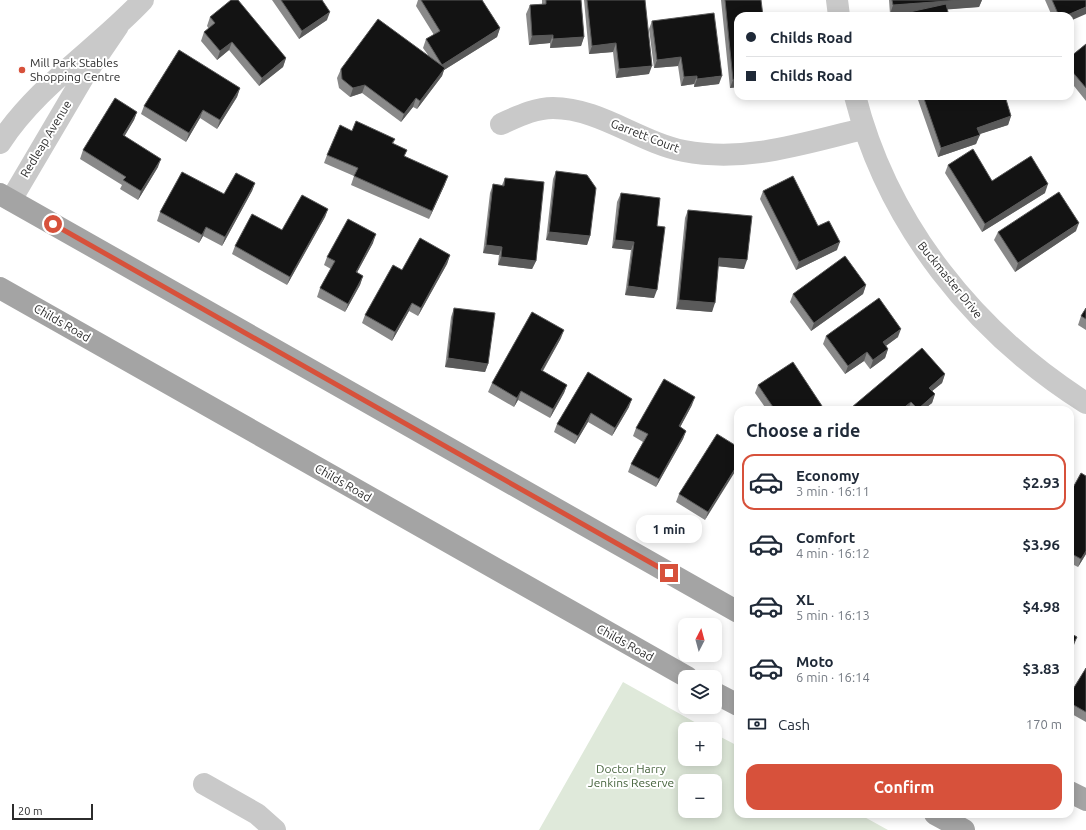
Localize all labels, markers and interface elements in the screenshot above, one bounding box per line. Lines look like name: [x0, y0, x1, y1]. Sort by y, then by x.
text: Childs Road: [770, 29, 852, 46]
place label: Mill Park Stables Shopping Centre: [30, 56, 120, 83]
marker: Mill Park Stables Shopping Centre: [17, 65, 27, 75]
text: Childs Road: [770, 67, 852, 84]
street label: Redleap Avenue: [18, 98, 74, 179]
street label: Garrett Court: [609, 116, 682, 155]
route start: [44, 215, 62, 233]
street label: Buckmaster Drive: [915, 239, 985, 321]
street label: Childs Road: [32, 301, 93, 344]
text: Choose a ride: [746, 420, 860, 440]
street label: Childs Road: [313, 461, 374, 504]
icon: car: [748, 464, 784, 500]
text: Economy: [796, 467, 860, 484]
text: $2.93: [1022, 474, 1060, 491]
text: 3 min · 16:11: [796, 484, 870, 498]
callout: 1 min: [636, 515, 702, 543]
text: 1 min: [653, 522, 685, 536]
icon: car: [748, 526, 784, 562]
text: Comfort: [796, 529, 855, 546]
text: $3.96: [1022, 536, 1060, 553]
text: 4 min · 16:12: [796, 546, 870, 560]
route end: [660, 564, 678, 582]
icon: car: [748, 588, 784, 624]
text: XL: [796, 591, 814, 608]
text: $4.98: [1022, 598, 1060, 615]
text: 5 min · 16:13: [796, 608, 870, 622]
north arrow: [678, 618, 722, 662]
map controls: [678, 618, 722, 818]
street label: Childs Road: [595, 622, 656, 663]
icon: car: [748, 650, 784, 686]
text: Moto: [796, 653, 834, 670]
text: $3.83: [1022, 660, 1060, 677]
button: layers: [678, 670, 722, 714]
text: 6 min · 16:14: [796, 670, 870, 684]
icon: cash: [746, 713, 768, 735]
text: Cash: [778, 716, 810, 733]
text: 170 m: [1026, 717, 1062, 731]
button: +: [678, 722, 722, 766]
park label: Doctor Harry Jenkins Reserve: [588, 762, 674, 789]
button: Confirm: [746, 764, 1062, 810]
button: −: [678, 774, 722, 818]
scale bar: [12, 802, 93, 821]
text: 20 m: [18, 805, 42, 817]

